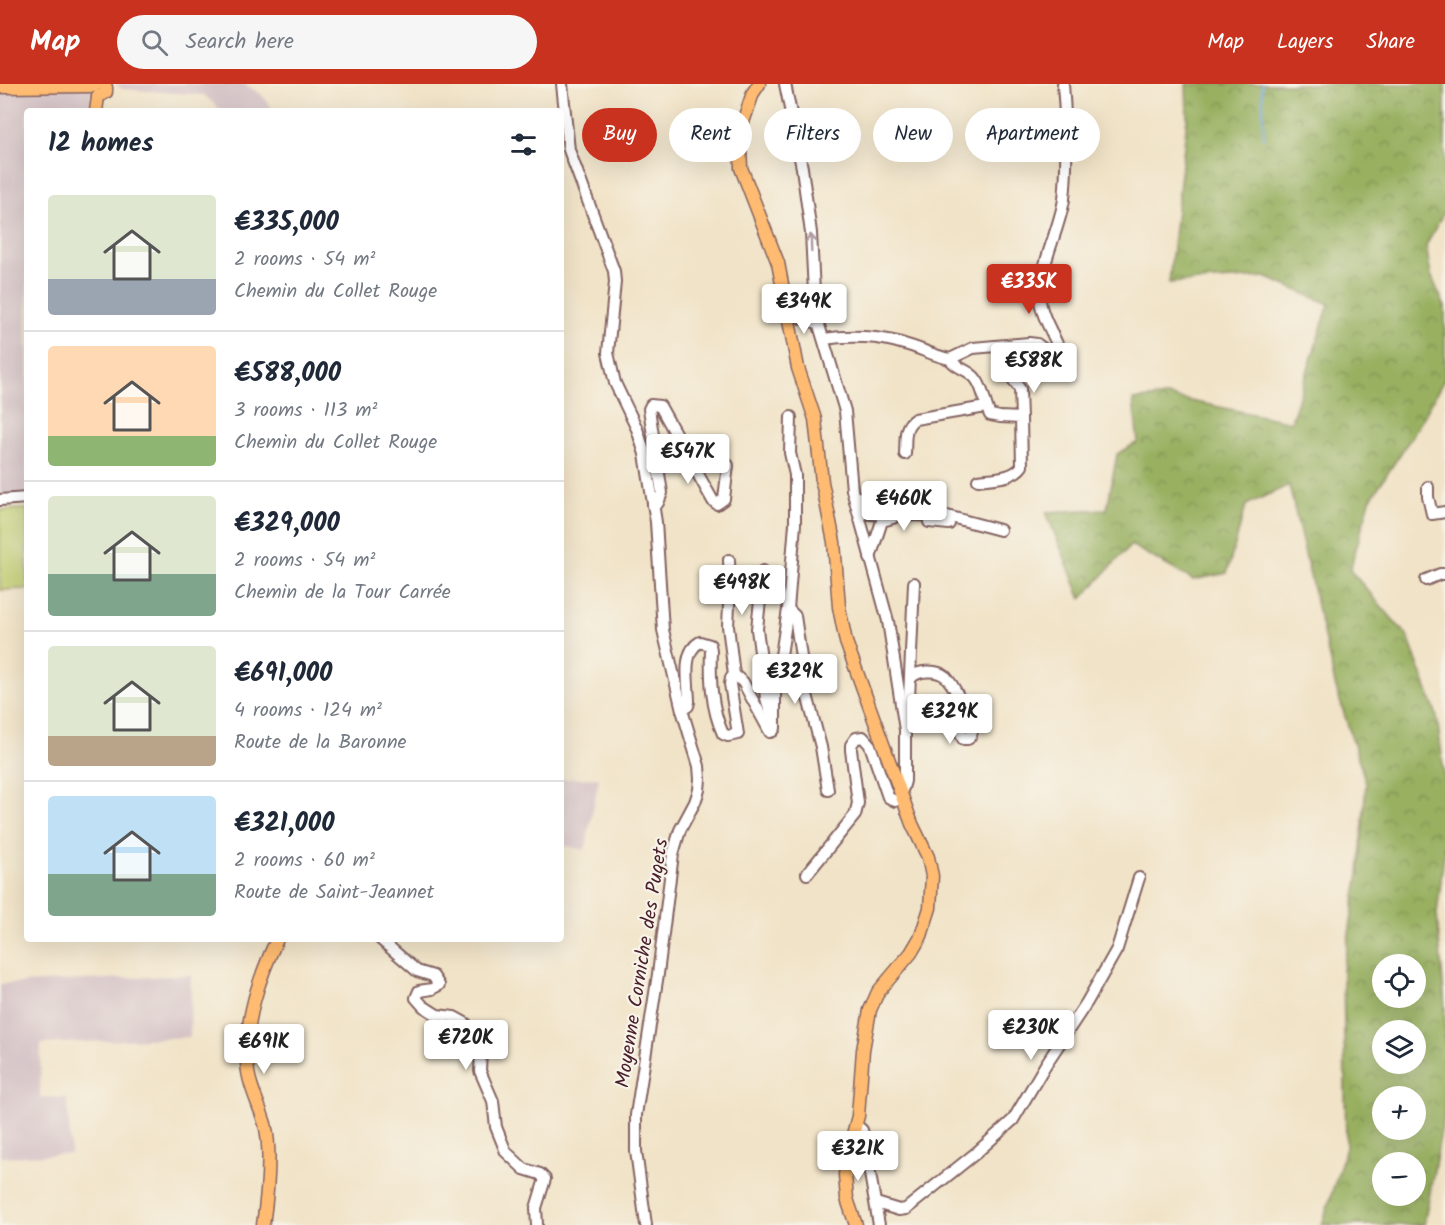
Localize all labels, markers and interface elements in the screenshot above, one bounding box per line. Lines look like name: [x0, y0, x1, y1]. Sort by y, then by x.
search box: [117, 15, 537, 69]
text: Map: [30, 20, 81, 65]
text: Search here: [186, 25, 294, 60]
icon: search: [138, 26, 171, 59]
text: Map: [1207, 26, 1244, 59]
text: Layers: [1277, 26, 1333, 59]
text: Share: [1366, 26, 1415, 59]
chip: Buy: [582, 108, 657, 162]
chip: Rent: [669, 108, 752, 162]
chip: Filters: [764, 108, 861, 162]
chip: New: [873, 108, 953, 162]
chip: Apartment: [965, 108, 1100, 162]
text: 12 homes: [48, 123, 154, 165]
icon: filters: [507, 128, 540, 161]
text: €335,000: [234, 202, 339, 244]
icon: home: [96, 219, 168, 291]
one-way arrow: [806, 234, 817, 254]
text: 2 rooms · 54 m²: [234, 244, 375, 276]
pin: €335K: [987, 264, 1071, 315]
text: €335K: [1001, 267, 1057, 299]
text: Chemin du Collet Rouge: [234, 276, 437, 308]
pin: €349K: [762, 284, 846, 335]
text: €349K: [776, 287, 832, 319]
pin: €588K: [992, 343, 1076, 394]
text: €588K: [1005, 346, 1063, 378]
text: €588,000: [234, 353, 341, 395]
icon: home: [96, 370, 168, 442]
text: 3 rooms · 113 m²: [234, 395, 377, 427]
text: Chemin du Collet Rouge: [234, 427, 437, 459]
pin: €547K: [646, 434, 730, 485]
text: €547K: [660, 437, 716, 469]
pin: €460K: [862, 481, 946, 532]
text: €460K: [876, 484, 932, 516]
text: €329,000: [234, 503, 340, 545]
icon: home: [96, 520, 168, 592]
text: 2 rooms · 54 m²: [234, 545, 375, 577]
pin: €498K: [700, 565, 784, 616]
text: €498K: [713, 568, 771, 600]
text: Chemin de la Tour Carrée: [234, 577, 451, 609]
text: €691,000: [234, 653, 332, 695]
pin: €329K: [753, 654, 837, 705]
text: €329K: [766, 657, 824, 689]
icon: home: [96, 670, 168, 742]
pin: €329K: [908, 694, 992, 745]
text: 4 rooms · 124 m²: [234, 695, 382, 727]
text: €329K: [921, 697, 979, 729]
text: Route de la Baronne: [234, 727, 407, 759]
text: €321,000: [234, 803, 335, 845]
icon: home: [96, 820, 168, 892]
street label: Moyenne Corniche des Pugets: [607, 836, 679, 1090]
text: 2 rooms · 60 m²: [234, 845, 375, 877]
text: Route de Saint-Jeannet: [234, 877, 434, 909]
map controls: [1372, 954, 1426, 1206]
button: locate: [1372, 954, 1426, 1008]
pin: €230K: [989, 1010, 1073, 1061]
text: €230K: [1002, 1013, 1060, 1045]
pin: €720K: [424, 1020, 508, 1071]
button: layers: [1372, 1020, 1426, 1074]
text: €720K: [438, 1023, 494, 1055]
pin: €691K: [222, 1024, 306, 1075]
text: €691K: [238, 1027, 290, 1059]
button: +: [1372, 1086, 1426, 1140]
pin: €321K: [816, 1131, 900, 1182]
text: €321K: [831, 1134, 885, 1166]
button: −: [1372, 1152, 1426, 1206]

